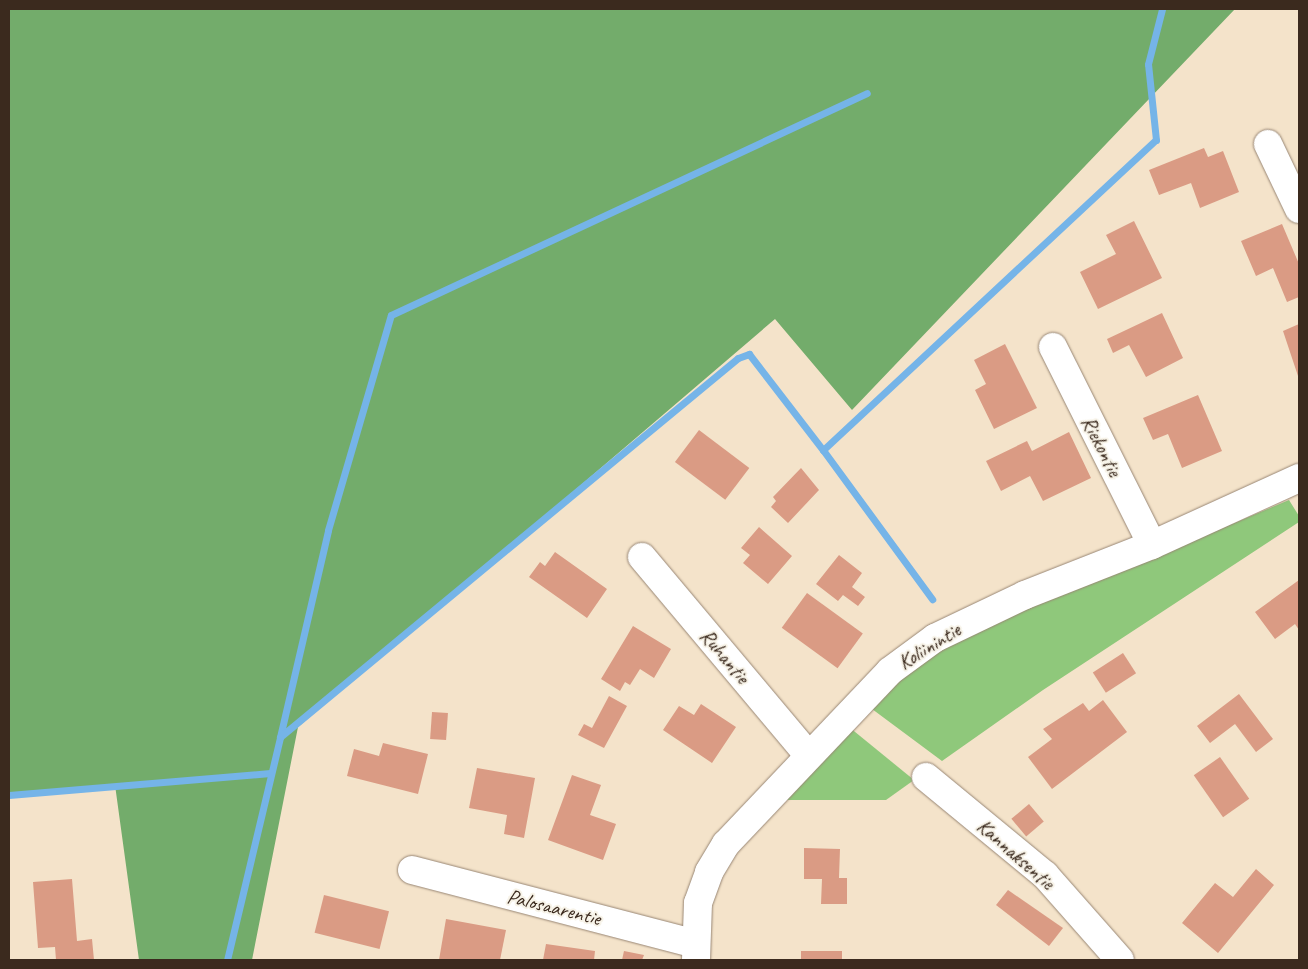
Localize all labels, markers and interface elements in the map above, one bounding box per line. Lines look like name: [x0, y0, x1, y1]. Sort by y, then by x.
street label: Riekontie: [1076, 412, 1128, 480]
street label: Koliinintie: [893, 617, 965, 675]
street label: Ruhantie: [695, 623, 755, 689]
street label: Kannaksentie: [972, 813, 1060, 895]
street label: Palosaarentie: [505, 883, 603, 931]

